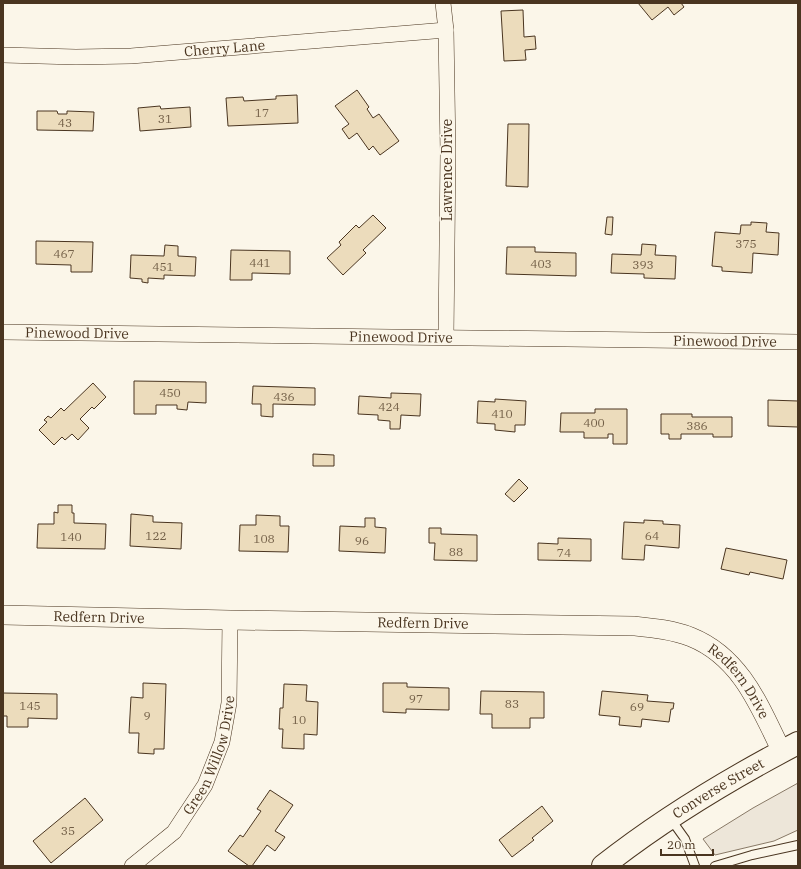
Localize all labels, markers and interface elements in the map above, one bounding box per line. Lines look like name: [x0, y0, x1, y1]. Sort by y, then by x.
street label: Cherry Lane: [183, 36, 266, 61]
house number: 17: [255, 105, 269, 120]
house number: 31: [158, 111, 172, 126]
house number: 43: [58, 115, 72, 130]
street label: Lawrence Drive: [438, 119, 456, 221]
house number: 375: [735, 236, 757, 251]
house number: 467: [53, 246, 75, 261]
house number: 441: [249, 255, 271, 270]
house number: 403: [530, 256, 552, 271]
house number: 393: [632, 257, 654, 272]
house number: 451: [152, 259, 174, 274]
street label: Pinewood Drive: [25, 323, 129, 343]
street label: Pinewood Drive: [349, 327, 453, 347]
street label: Pinewood Drive: [673, 331, 777, 351]
house number: 450: [159, 385, 181, 400]
house number: 436: [273, 389, 295, 404]
house number: 424: [378, 399, 400, 414]
house number: 410: [491, 406, 513, 421]
house number: 400: [583, 415, 605, 430]
house number: 386: [686, 418, 708, 433]
house number: 122: [145, 528, 167, 543]
house number: 64: [645, 528, 659, 543]
house number: 140: [60, 529, 82, 544]
house number: 108: [253, 531, 275, 546]
house number: 96: [355, 533, 369, 548]
house number: 88: [449, 544, 463, 559]
house number: 74: [557, 545, 571, 560]
street label: Redfern Drive: [53, 607, 145, 627]
street label: Redfern Drive: [377, 613, 469, 633]
street label: Redfern Drive: [705, 639, 773, 722]
house number: 97: [409, 691, 423, 706]
street label: Green Willow Drive: [179, 696, 238, 818]
house number: 83: [505, 696, 519, 711]
house number: 145: [19, 698, 41, 713]
house number: 69: [630, 699, 644, 714]
house number: 9: [143, 708, 151, 723]
house number: 10: [292, 712, 306, 727]
street label: Converse Street: [669, 754, 767, 823]
house number: 35: [61, 823, 75, 838]
scale bar: [661, 831, 713, 857]
text: 20 m: [667, 837, 696, 852]

